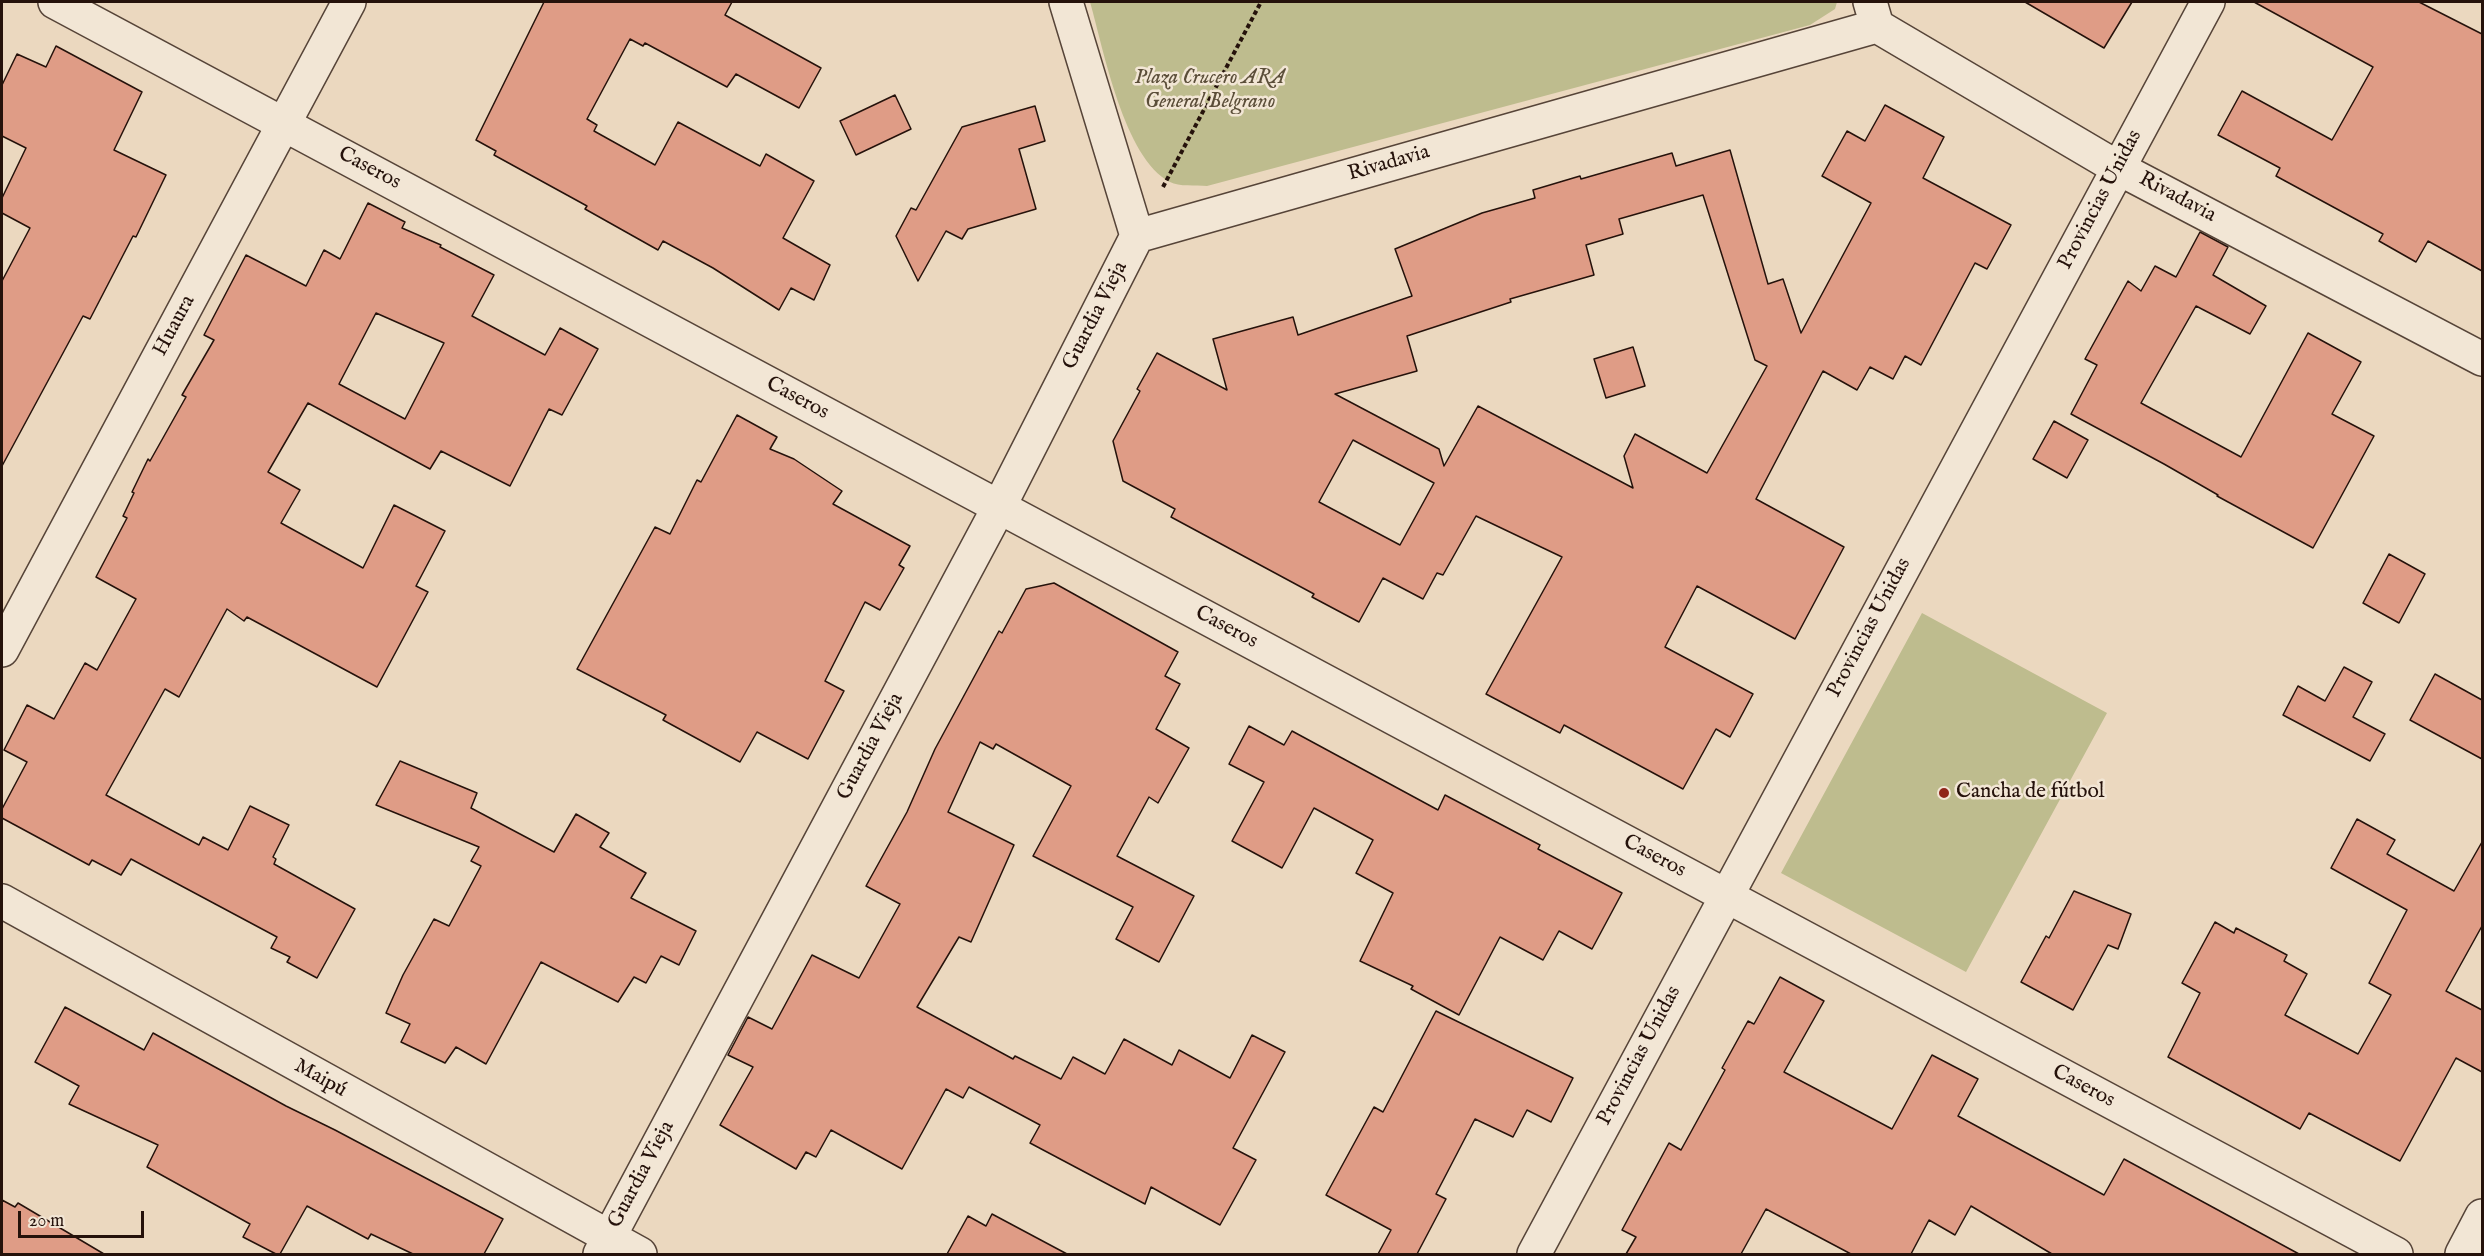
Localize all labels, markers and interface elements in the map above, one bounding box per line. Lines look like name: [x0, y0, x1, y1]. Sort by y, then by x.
park label: Plaza Crucero ARA General Belgrano: [1135, 66, 1285, 116]
street label: Provincias Unidas: [2054, 126, 2148, 274]
street label: Rivadavia: [1345, 140, 1433, 188]
street label: Caseros: [333, 142, 405, 196]
street label: Rivadavia: [2134, 167, 2220, 229]
street label: Guardia Vieja: [1058, 258, 1134, 374]
street label: Huaura: [149, 291, 201, 361]
street label: Caseros: [761, 372, 833, 426]
street label: Provincias Unidas: [1823, 554, 1917, 702]
street label: Caseros: [1190, 601, 1262, 655]
street label: Guardia Vieja: [832, 689, 910, 805]
place label: Cancha de fútbol: [1956, 780, 2104, 806]
marker: Cancha de fútbol: [1937, 786, 1951, 800]
street label: Caseros: [1618, 830, 1690, 884]
street label: Provincias Unidas: [1593, 982, 1687, 1130]
street label: Maipú: [289, 1054, 351, 1104]
street label: Caseros: [2047, 1060, 2119, 1114]
street label: Guardia Vieja: [603, 1117, 681, 1233]
scale bar: [21, 1199, 147, 1237]
text: 20 m: [29, 1210, 64, 1233]

